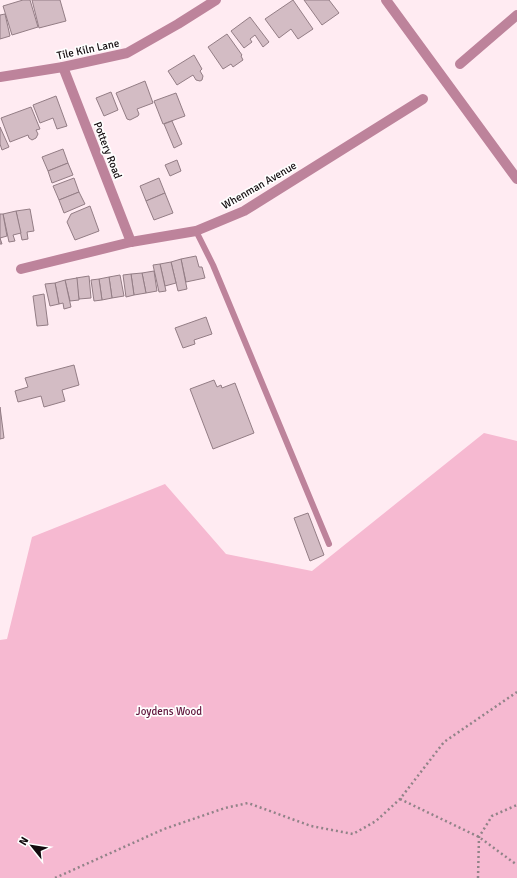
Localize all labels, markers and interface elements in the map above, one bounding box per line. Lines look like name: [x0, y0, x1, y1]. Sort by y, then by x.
street label: Tile Kiln Lane: [56, 37, 120, 62]
street label: Pottery Road: [91, 120, 124, 181]
street label: Whenman Avenue: [220, 159, 299, 212]
park label: Joydens Wood: [136, 705, 202, 718]
north arrow: [12, 826, 52, 866]
text: N: [16, 835, 31, 848]

